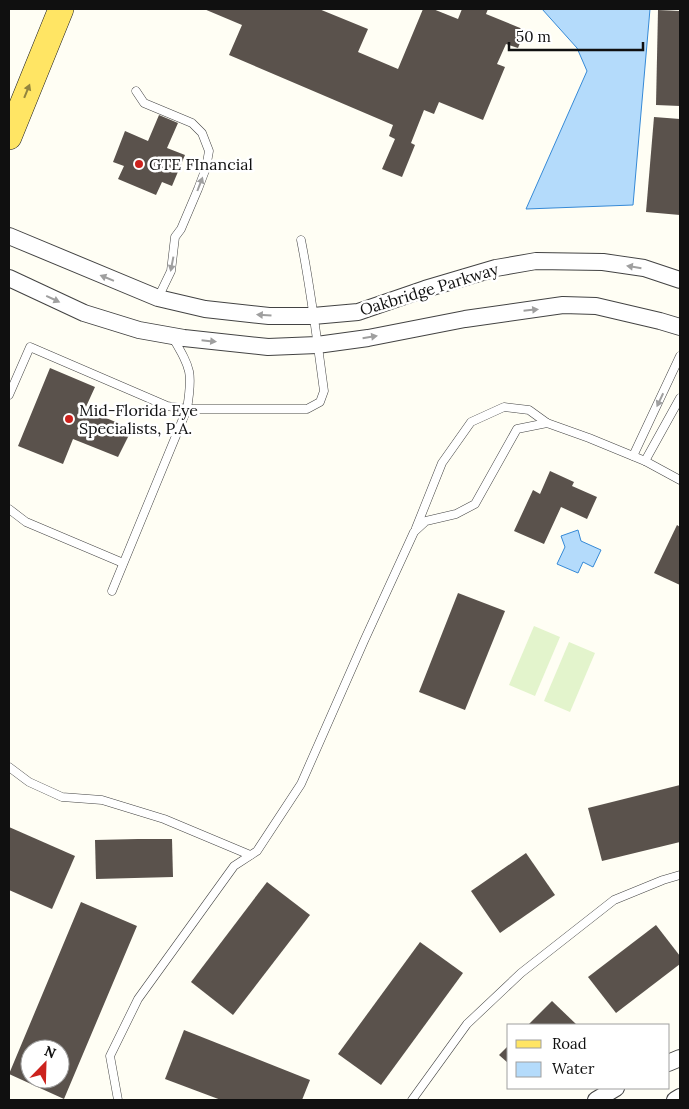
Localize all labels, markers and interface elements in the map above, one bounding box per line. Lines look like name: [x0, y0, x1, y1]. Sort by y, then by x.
scale bar: [509, 20, 643, 52]
text: 50 m: [516, 27, 551, 46]
one-way arrow: [24, 84, 31, 99]
place label: GTE FInancial: [149, 154, 253, 174]
marker: GTE FInancial: [133, 158, 145, 170]
one-way arrow: [196, 177, 204, 192]
one-way arrow: [167, 256, 175, 272]
street label: Oakbridge Parkway: [357, 258, 501, 320]
one-way arrow: [625, 262, 641, 270]
one-way arrow: [99, 274, 114, 282]
one-way arrow: [46, 295, 60, 303]
one-way arrow: [523, 306, 539, 314]
one-way arrow: [256, 311, 272, 319]
one-way arrow: [363, 333, 379, 341]
one-way arrow: [201, 337, 217, 345]
one-way arrow: [656, 393, 664, 407]
place label: Mid-Florida Eye Specialists, P.A.: [79, 400, 198, 438]
marker: Mid-Florida Eye Specialists, P.A.: [63, 413, 75, 425]
legend: [507, 1024, 669, 1089]
text: Road: [552, 1034, 587, 1053]
north arrow: [20, 1039, 70, 1089]
text: N: [42, 1042, 59, 1063]
text: Water: [552, 1059, 595, 1078]

